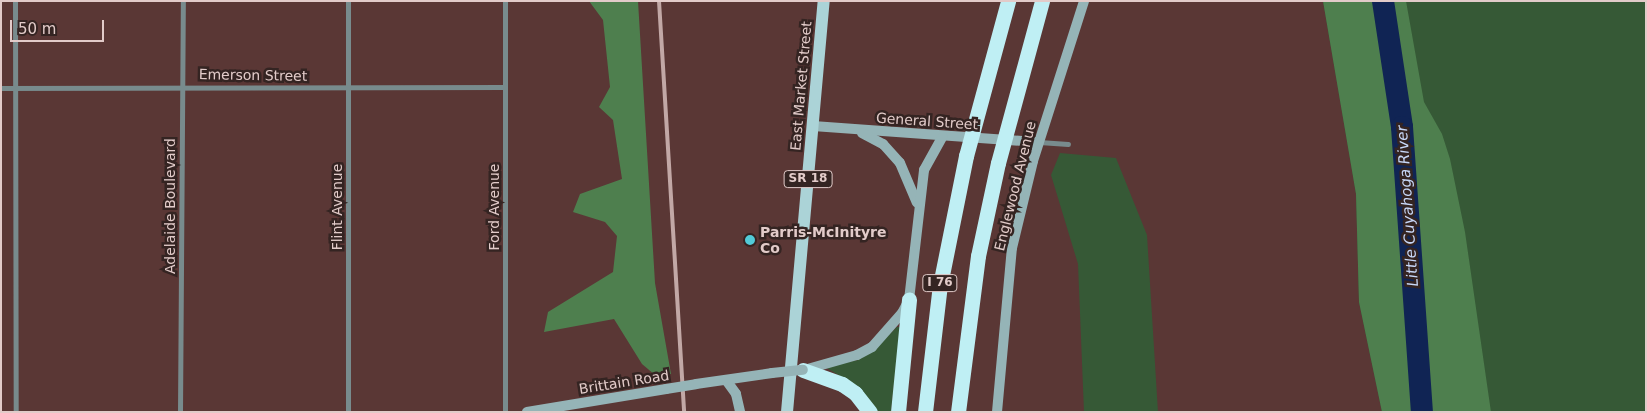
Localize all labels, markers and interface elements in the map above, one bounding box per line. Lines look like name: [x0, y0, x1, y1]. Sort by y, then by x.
scale bar: [12, 10, 106, 42]
text: 50 m: [18, 20, 56, 38]
street label: East Market Street: [787, 21, 815, 151]
street label: Emerson Street: [199, 66, 307, 84]
street label: General Street: [875, 109, 979, 133]
street label: Englewood Avenue: [991, 119, 1039, 253]
water label: Little Cuyahoga River: [1393, 125, 1423, 287]
street label: Adelaide Boulevard: [162, 138, 178, 274]
street label: Flint Avenue: [329, 164, 345, 250]
street label: Ford Avenue: [486, 164, 502, 250]
road number: SR 18: [783, 170, 833, 188]
place label: Parris-McInityre Co: [760, 224, 887, 256]
marker: Parris-McInityre Co: [744, 234, 756, 246]
road number: I 76: [921, 274, 959, 292]
street label: Brittain Road: [578, 367, 670, 397]

